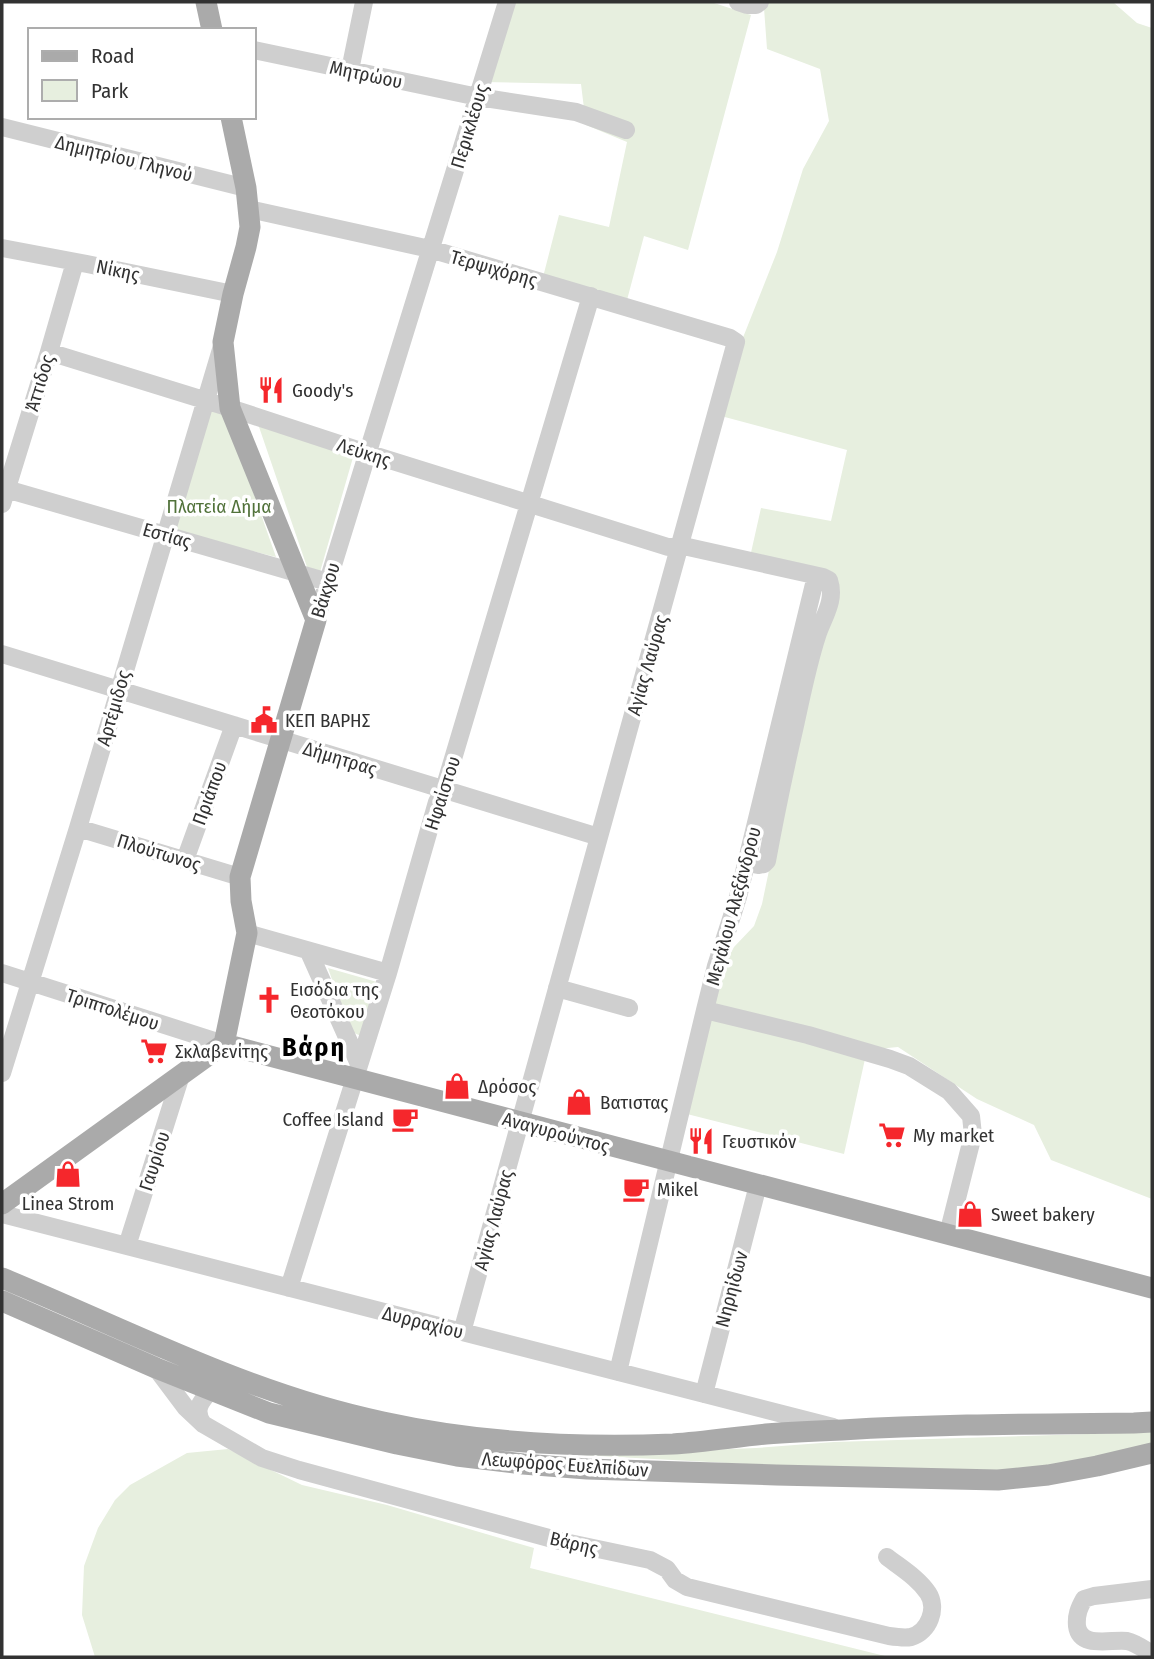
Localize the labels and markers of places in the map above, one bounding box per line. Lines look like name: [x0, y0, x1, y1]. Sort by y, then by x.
restaurant icon: Goody's: [256, 375, 286, 405]
place label: Goody's: [292, 379, 353, 402]
public building icon: ΚΕΠ ΒΑΡΗΣ: [249, 705, 279, 735]
place label: ΚΕΠ ΒΑΡΗΣ: [285, 709, 370, 732]
place label: Εισόδια της Θεοτόκου: [290, 978, 379, 1023]
church icon: Εισόδια της Θεοτόκου: [254, 985, 284, 1015]
supermarket icon: Σκλαβενίτης: [139, 1036, 169, 1066]
place label: Σκλαβενίτης: [175, 1040, 268, 1063]
shop icon: Δρόσος: [442, 1071, 472, 1101]
place label: Δρόσος: [478, 1075, 536, 1098]
shop icon: Βατιστας: [564, 1087, 594, 1117]
place label: Βατιστας: [600, 1091, 668, 1114]
cafe icon: Coffee Island: [390, 1104, 420, 1134]
place label: Coffee Island: [283, 1108, 384, 1131]
supermarket icon: My market: [877, 1120, 907, 1150]
place label: My market: [913, 1124, 995, 1147]
restaurant icon: Γευστικόν: [686, 1126, 716, 1156]
place label: Γευστικόν: [722, 1130, 797, 1153]
shop icon: Linea Strom: [53, 1159, 83, 1189]
cafe icon: Mikel: [621, 1174, 651, 1204]
place label: Mikel: [657, 1178, 698, 1201]
place label: Linea Strom: [22, 1192, 114, 1215]
shop icon: Sweet bakery: [955, 1199, 985, 1229]
place label: Sweet bakery: [991, 1203, 1095, 1226]

